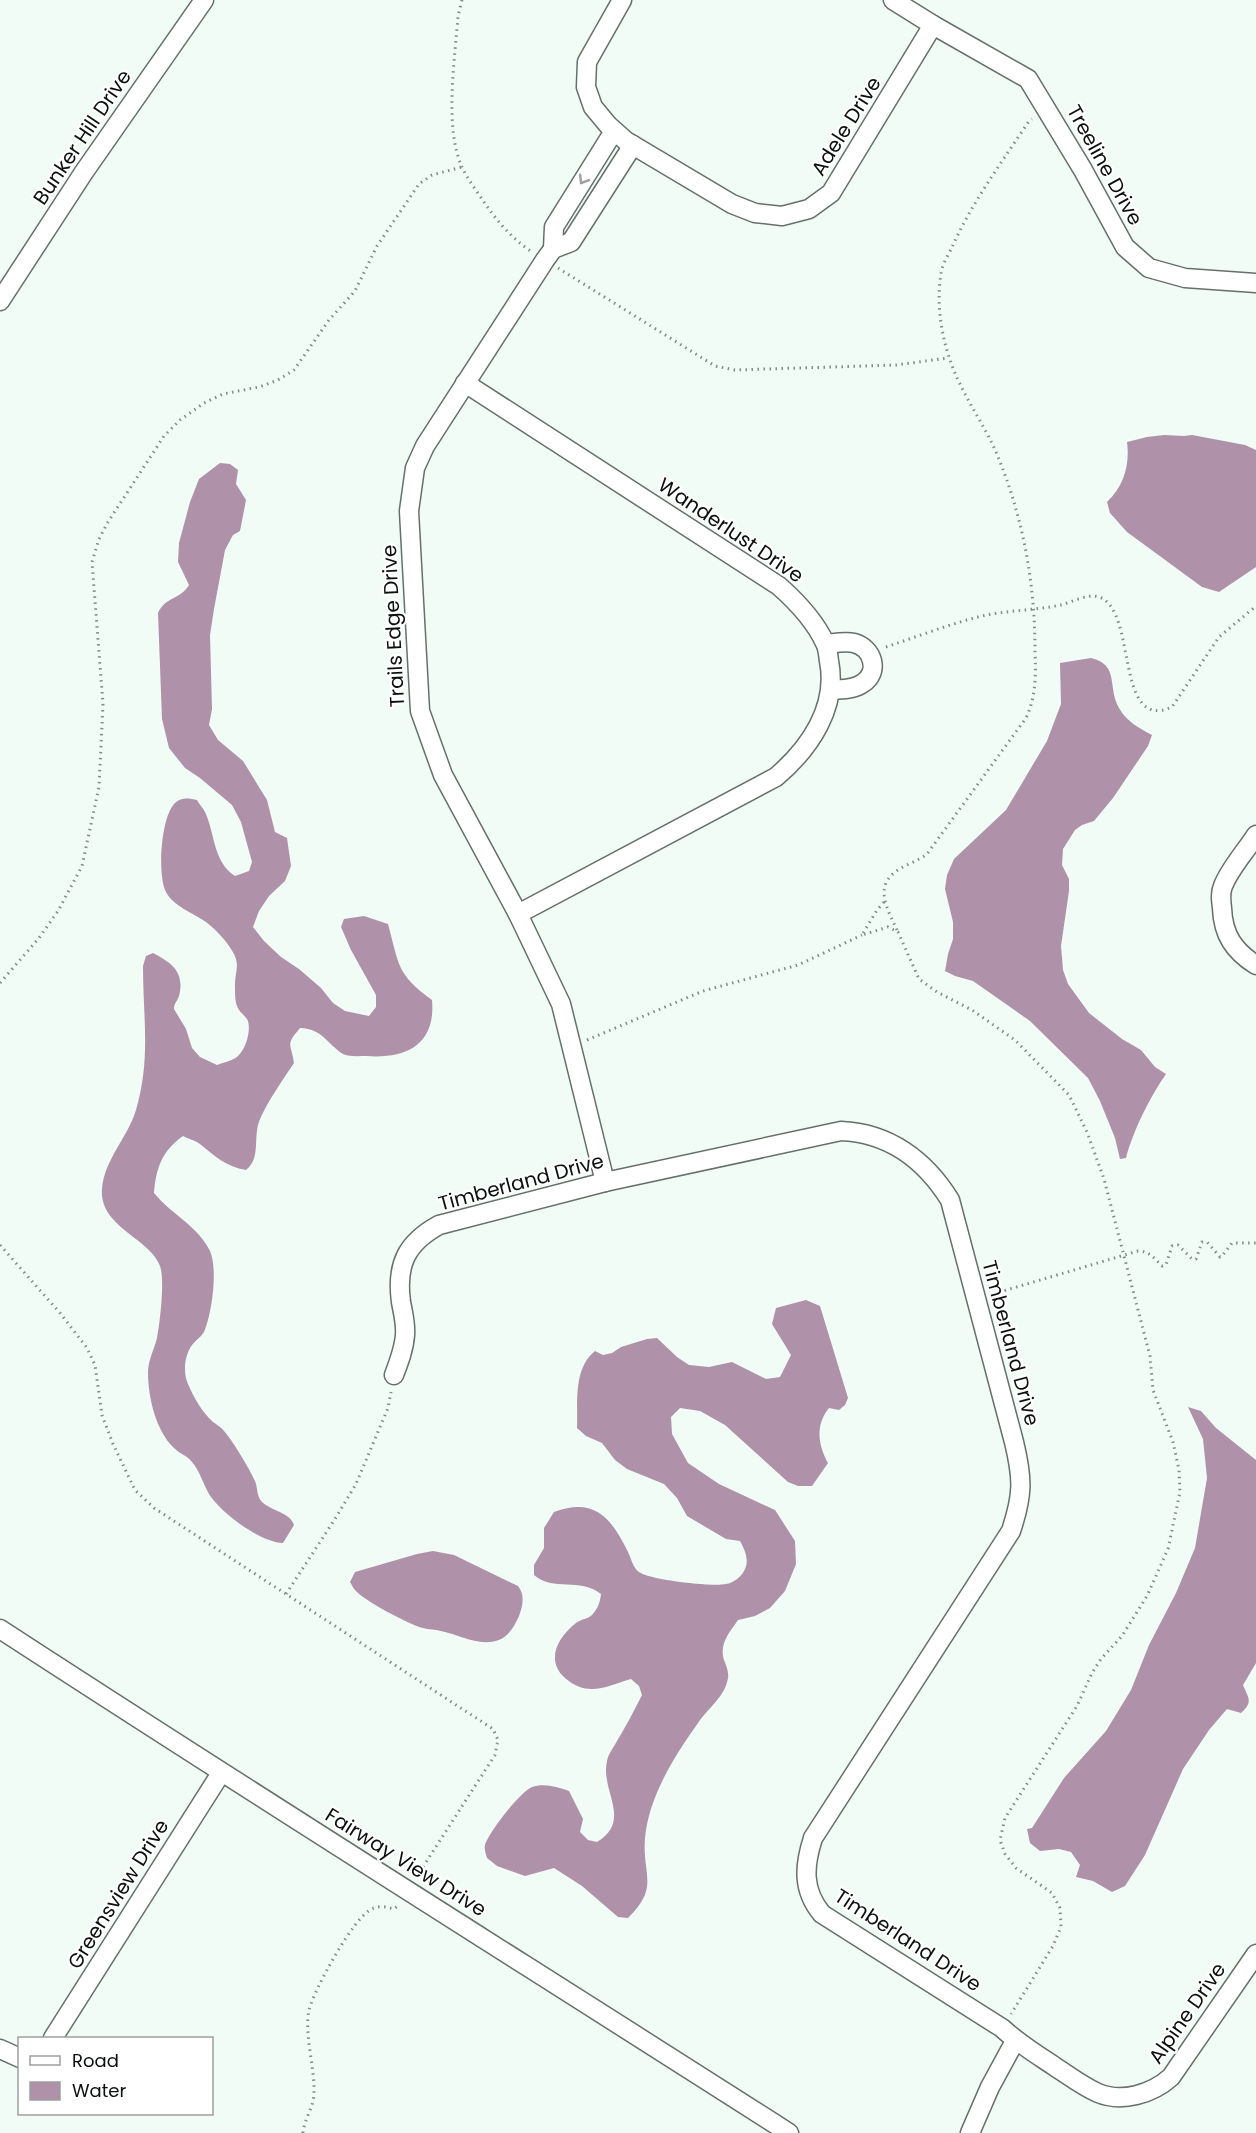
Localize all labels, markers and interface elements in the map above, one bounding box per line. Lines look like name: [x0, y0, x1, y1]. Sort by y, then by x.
street label: Bunker Hill Drive: [26, 64, 138, 210]
street label: Adele Drive: [804, 71, 888, 181]
street label: Treeline Drive: [1060, 100, 1150, 230]
one-way arrow: [579, 173, 590, 184]
street label: Wanderlust Drive: [653, 471, 809, 589]
street label: Trails Edge Drive: [375, 544, 411, 708]
street label: Timberland Drive: [435, 1146, 607, 1218]
street label: Timberland Drive: [975, 1257, 1047, 1429]
street label: Fairway View Drive: [320, 1801, 492, 1923]
street label: Greensview Drive: [61, 1814, 175, 1974]
street label: Timberland Drive: [829, 1882, 987, 1998]
street label: Alpine Drive: [1142, 1957, 1232, 2069]
legend: [18, 2037, 213, 2115]
text: Road: [72, 2048, 119, 2073]
text: Water: [72, 2078, 126, 2103]

